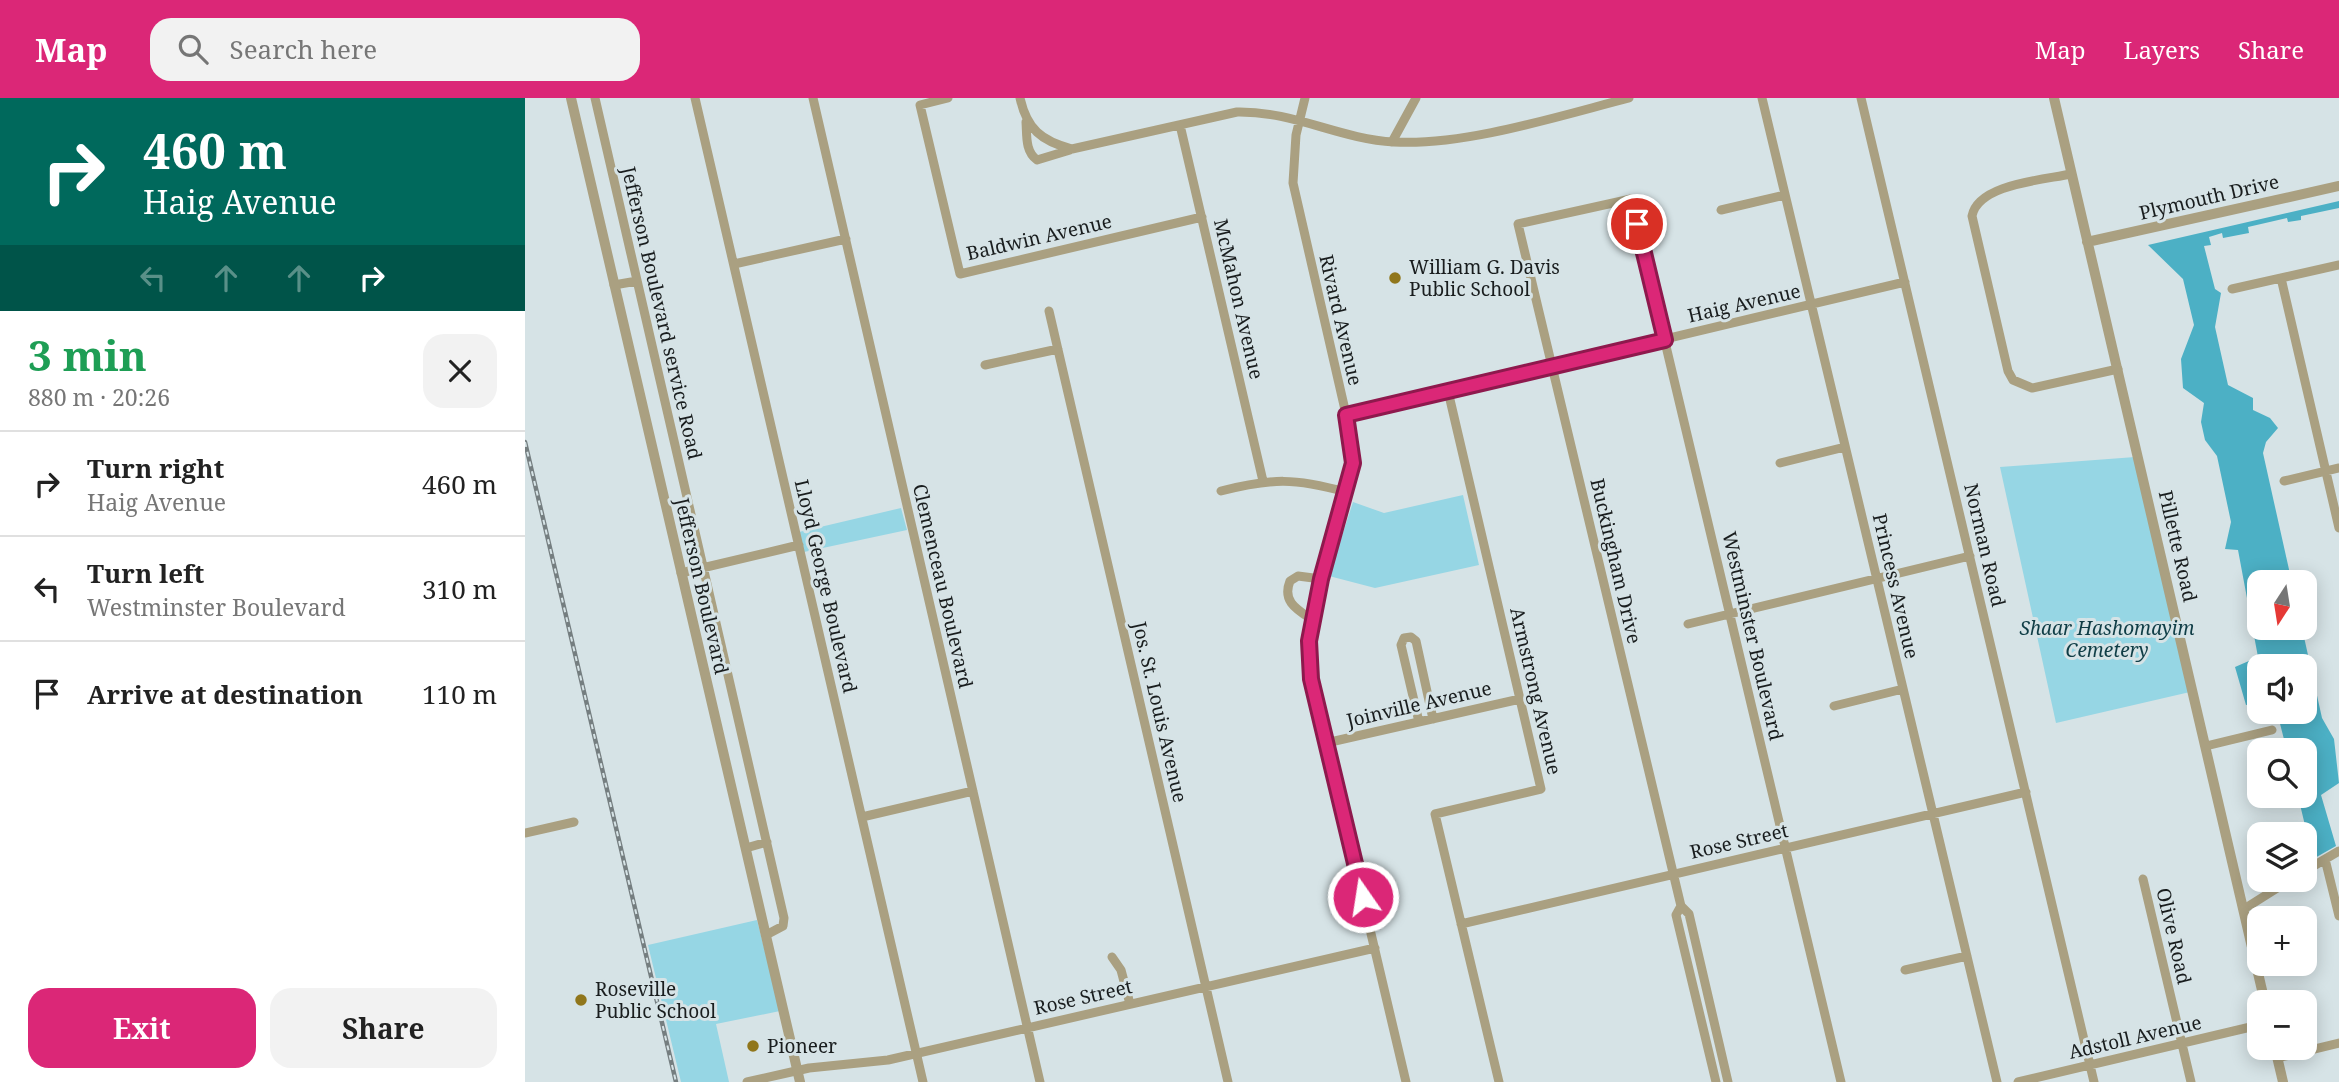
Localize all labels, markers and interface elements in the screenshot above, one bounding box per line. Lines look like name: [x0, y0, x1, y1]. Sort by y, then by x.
search box: [150, 18, 640, 81]
text: Map: [35, 27, 108, 72]
icon: search: [174, 30, 212, 68]
text: Search here: [230, 31, 377, 67]
text: Map: [2035, 33, 2086, 66]
text: Layers: [2124, 33, 2200, 66]
text: Share: [2238, 33, 2304, 66]
text: 460 m: [143, 117, 287, 183]
icon: right: [28, 126, 119, 217]
street label: Jefferson Boulevard service Road: [615, 163, 708, 462]
street label: Plymouth Drive: [2137, 168, 2281, 226]
text: Haig Avenue: [143, 180, 337, 223]
pin: [1607, 194, 1667, 254]
icon: arrive: [1618, 205, 1656, 243]
street label: Baldwin Avenue: [964, 208, 1114, 266]
street label: McMahon Avenue: [1208, 216, 1270, 382]
street label: Rivard Avenue: [1313, 252, 1369, 388]
place label: William G. Davis Public School: [1409, 254, 1560, 302]
icon: left: [134, 259, 172, 297]
icon: ahead: [207, 259, 245, 297]
icon: ahead: [280, 259, 318, 297]
icon: right: [353, 259, 391, 297]
marker: William G. Davis Public School: [1387, 270, 1403, 286]
street label: Haig Avenue: [1685, 277, 1803, 329]
text: 3 min: [28, 326, 147, 383]
button: close: [423, 334, 497, 408]
text: 880 m · 20:26: [28, 381, 170, 413]
text: Turn right: [87, 450, 224, 486]
icon: right: [28, 465, 66, 503]
text: 460 m: [422, 466, 497, 502]
street label: Buckingham Drive: [1584, 476, 1648, 646]
street label: Lloyd George Boulevard: [789, 477, 863, 696]
street label: Clemenceau Boulevard: [907, 481, 979, 691]
street label: Norman Road: [1958, 481, 2012, 610]
text: Haig Avenue: [87, 486, 226, 518]
street label: Pillette Road: [2153, 488, 2204, 605]
street label: Jefferson Boulevard: [669, 494, 735, 677]
street label: Princess Avenue: [1867, 511, 1925, 661]
street label: Westminster Boulevard: [1716, 529, 1790, 743]
text: Turn left: [87, 555, 204, 591]
icon: left: [28, 570, 66, 608]
north arrow: [2247, 570, 2317, 640]
map controls: [2247, 570, 2317, 1060]
text: 310 m: [422, 571, 497, 607]
text: Westminster Boulevard: [87, 591, 346, 623]
street label: Armstrong Avenue: [1504, 605, 1568, 777]
park label: Shaar Hashomayim Cemetery: [2019, 615, 2195, 663]
street label: Jos. St. Louis Avenue: [1126, 618, 1193, 805]
button: sound: [2247, 654, 2317, 724]
icon: arrive: [28, 675, 66, 713]
street label: Joinville Avenue: [1343, 675, 1494, 734]
text: Arrive at destination: [87, 676, 363, 712]
text: 110 m: [422, 676, 497, 712]
button: search: [2247, 738, 2317, 808]
street label: Rose Street: [1687, 817, 1791, 865]
button: layers: [2247, 822, 2317, 892]
position arrow: [1326, 860, 1400, 934]
street label: Olive Road: [2150, 885, 2198, 987]
button: +: [2247, 906, 2317, 976]
street label: Rose Street: [1031, 973, 1135, 1021]
place label: Roseville Public School: [595, 976, 716, 1024]
button: Exit: [28, 988, 256, 1068]
button: Share: [270, 988, 497, 1068]
button: −: [2247, 990, 2317, 1060]
marker: Roseville Public School: [573, 992, 589, 1008]
street label: Adstoll Avenue: [2066, 1009, 2204, 1065]
place label: Pioneer: [767, 1033, 837, 1059]
marker: Pioneer: [745, 1038, 761, 1054]

